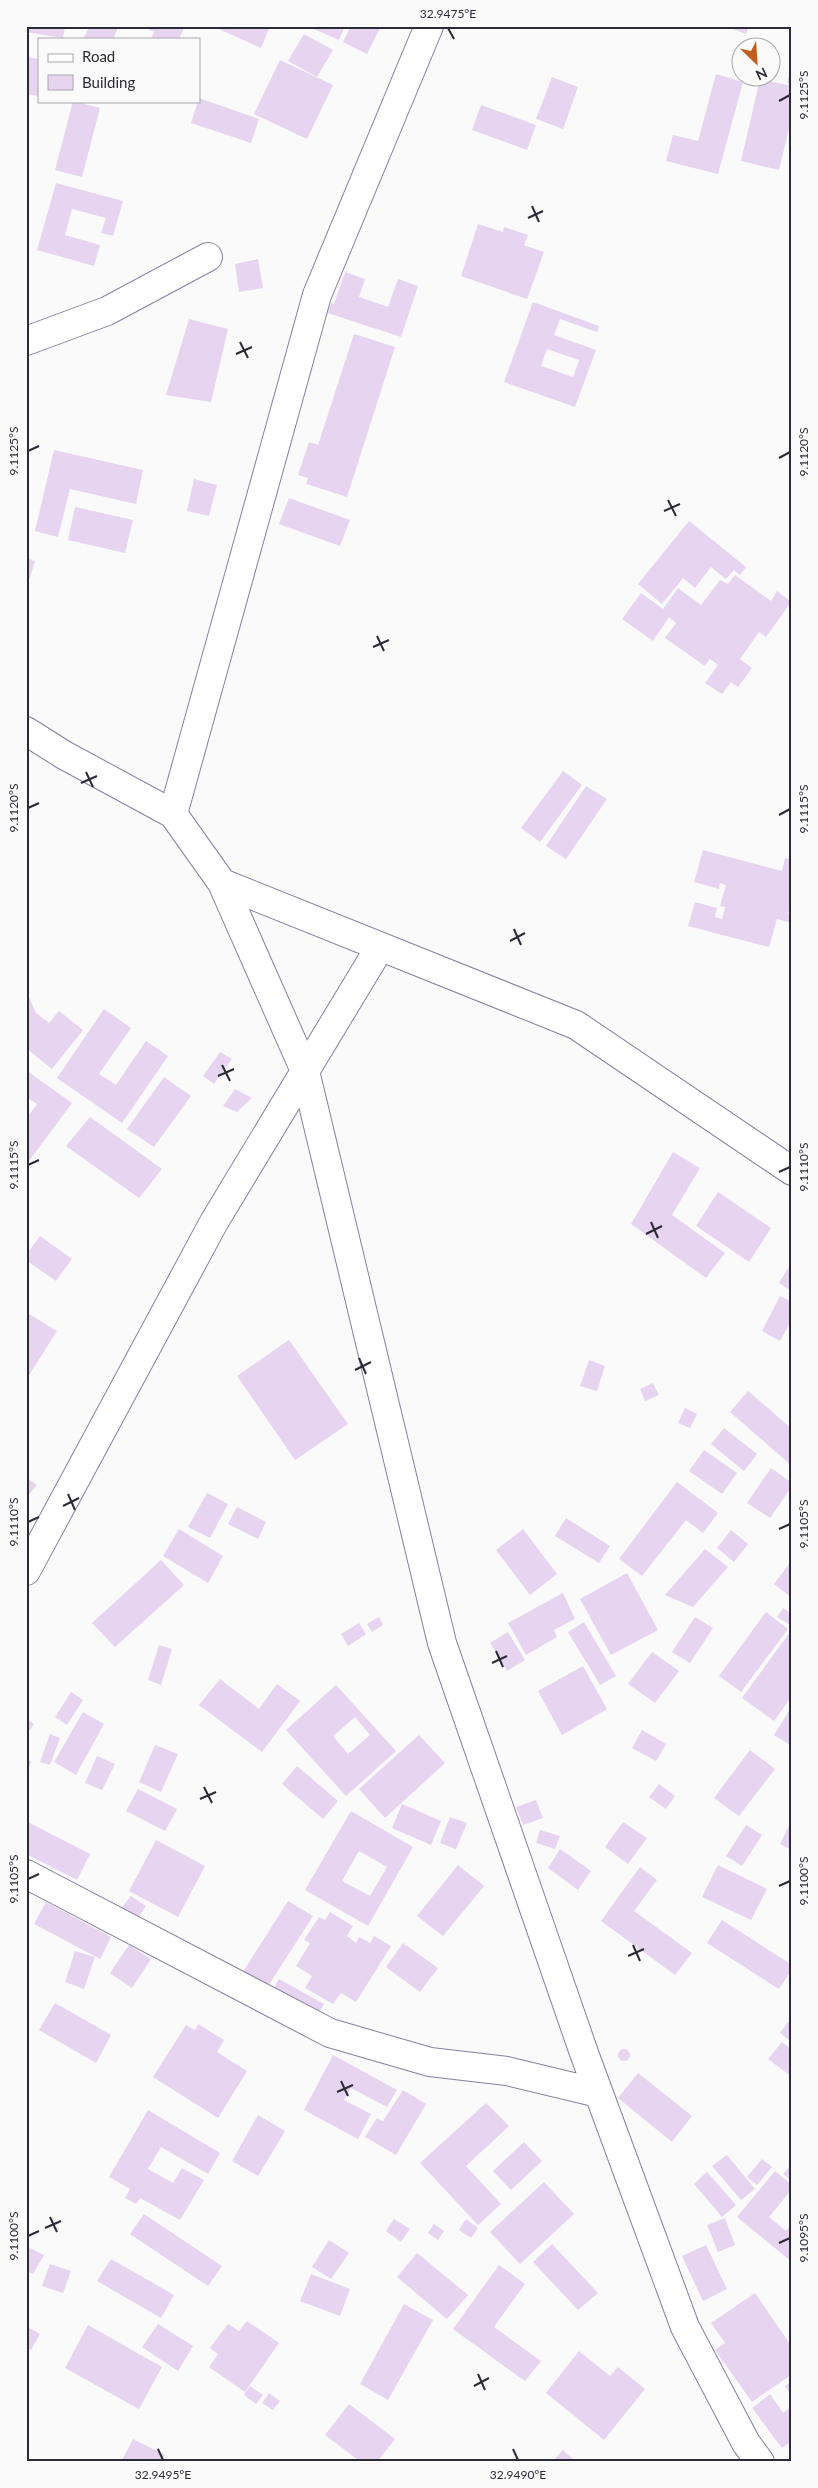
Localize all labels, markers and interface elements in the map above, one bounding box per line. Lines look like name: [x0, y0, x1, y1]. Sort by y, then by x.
text: 32.9475°E: [420, 6, 476, 21]
legend: [38, 38, 200, 102]
north arrow: [730, 38, 780, 88]
text: Road: [82, 47, 115, 65]
text: N: [753, 64, 770, 84]
text: 9.1125°S: [796, 70, 811, 120]
text: Building: [82, 73, 135, 91]
text: 9.1125°S: [6, 426, 21, 476]
text: 9.1120°S: [796, 427, 811, 477]
text: 9.1120°S: [6, 783, 21, 833]
text: 9.1115°S: [796, 784, 811, 834]
text: 9.1115°S: [6, 1140, 21, 1190]
text: 9.1110°S: [796, 1142, 811, 1192]
text: 9.1110°S: [6, 1497, 21, 1547]
text: 9.1105°S: [796, 1499, 811, 1549]
text: 9.1105°S: [6, 1854, 21, 1904]
text: 9.1100°S: [796, 1856, 811, 1906]
text: 9.1100°S: [6, 2211, 21, 2261]
text: 9.1095°S: [796, 2213, 811, 2263]
text: 32.9495°E: [135, 2467, 191, 2482]
text: 32.9490°E: [490, 2467, 546, 2482]

